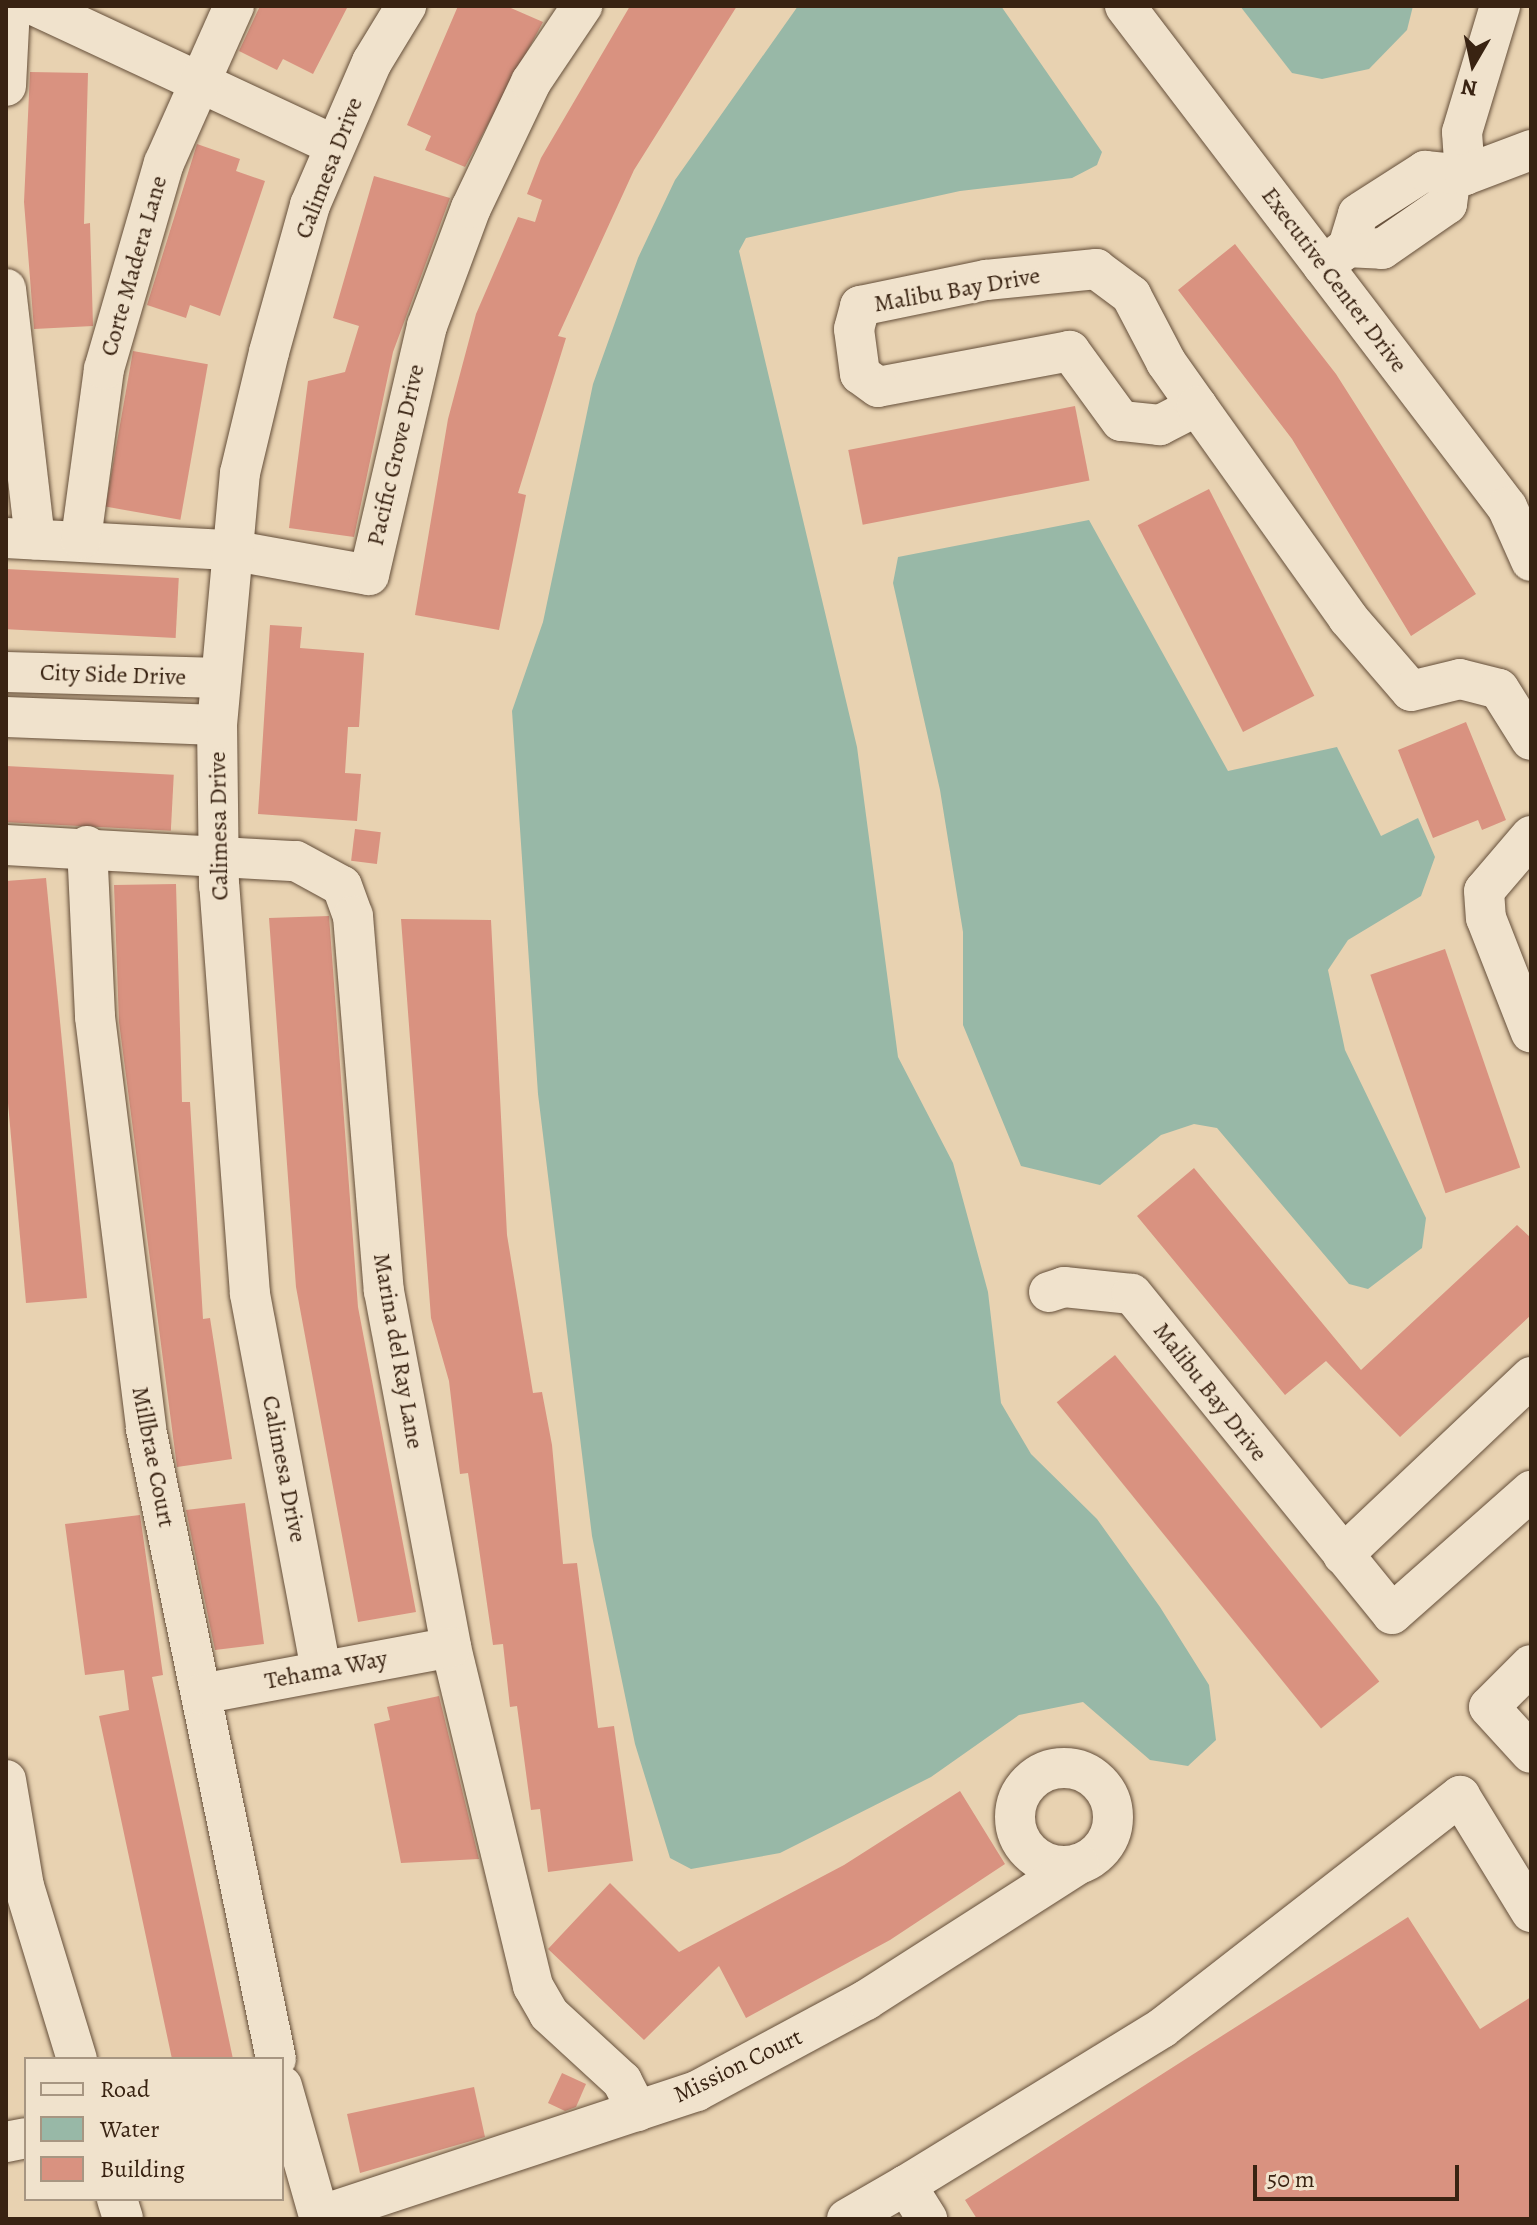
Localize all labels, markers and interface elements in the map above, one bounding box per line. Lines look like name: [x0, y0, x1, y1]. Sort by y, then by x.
north arrow: [1433, 24, 1513, 104]
text: N: [1459, 72, 1480, 104]
street label: Calimesa Drive: [289, 93, 369, 243]
street label: Corte Madera Lane: [95, 173, 173, 359]
street label: Executive Center Drive: [1255, 182, 1413, 378]
street label: Malibu Bay Drive: [872, 261, 1042, 319]
street label: Pacific Grove Drive: [361, 361, 431, 549]
street label: City Side Drive: [39, 658, 187, 692]
street label: Calimesa Drive: [203, 751, 235, 901]
street label: Marina del Ray Lane: [367, 1251, 429, 1451]
street label: Malibu Bay Drive: [1147, 1317, 1273, 1467]
street label: Millbrae Court: [125, 1384, 181, 1530]
street label: Calimesa Drive: [256, 1393, 312, 1545]
street label: Tehama Way: [262, 1644, 390, 1696]
street label: Mission Court: [669, 2023, 807, 2109]
legend: [24, 2057, 284, 2201]
text: Road: [100, 2073, 150, 2105]
text: Water: [100, 2113, 160, 2145]
scale bar: [1257, 2149, 1463, 2199]
text: Building: [100, 2153, 185, 2185]
text: 50 m: [1267, 2163, 1315, 2195]

